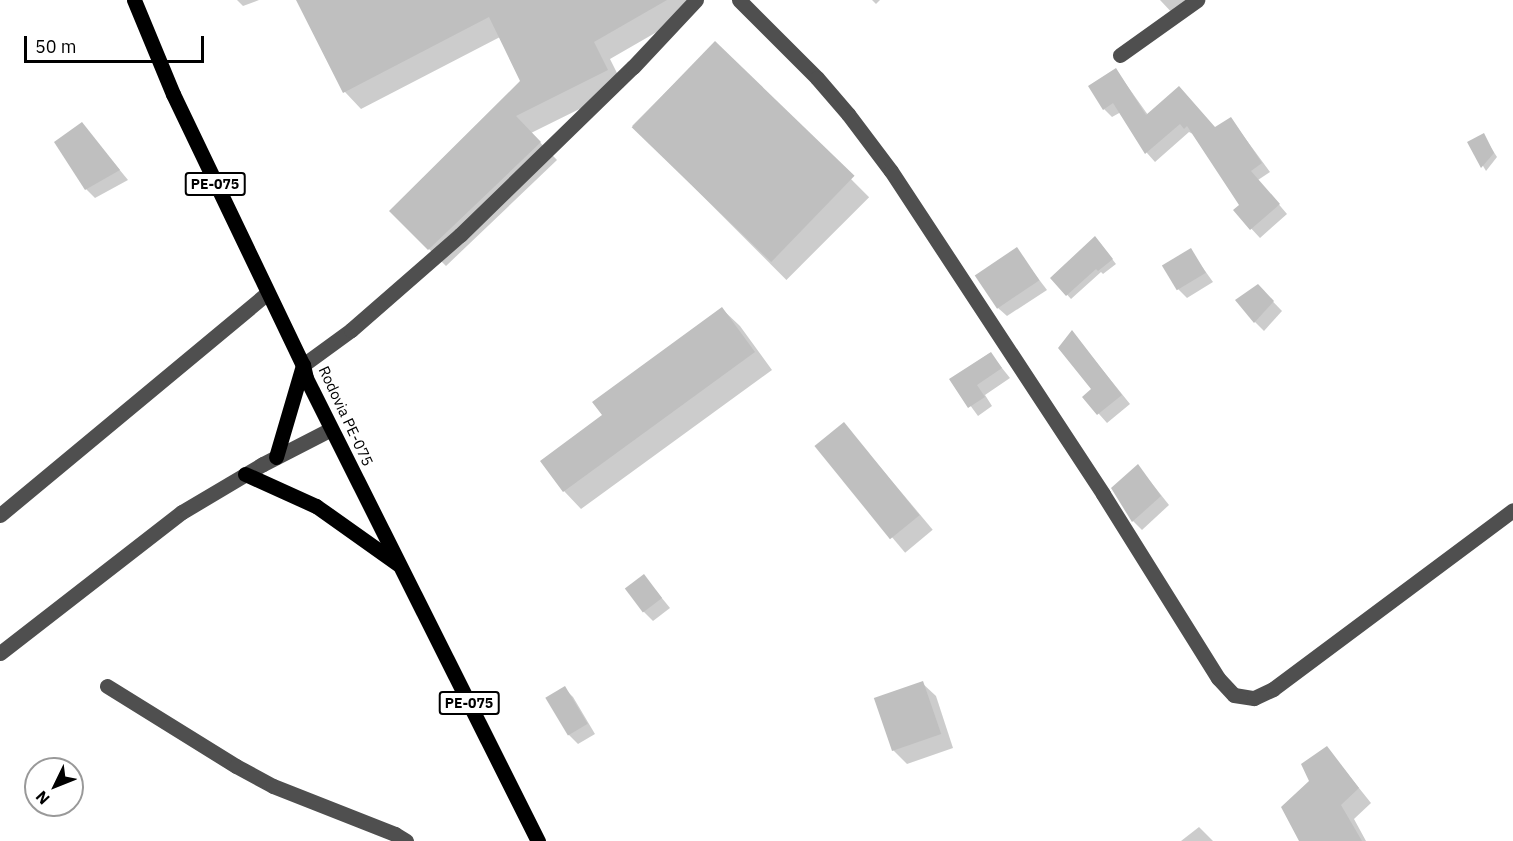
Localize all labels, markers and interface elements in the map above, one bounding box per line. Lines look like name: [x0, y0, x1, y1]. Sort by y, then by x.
scale bar: [27, 24, 207, 62]
text: 50 m: [35, 35, 77, 58]
road number: PE-075: [184, 173, 246, 195]
street label: Rodovia PE-075: [315, 363, 377, 469]
road number: PE-075: [438, 692, 500, 714]
north arrow: [24, 757, 84, 817]
text: N: [31, 787, 54, 809]

